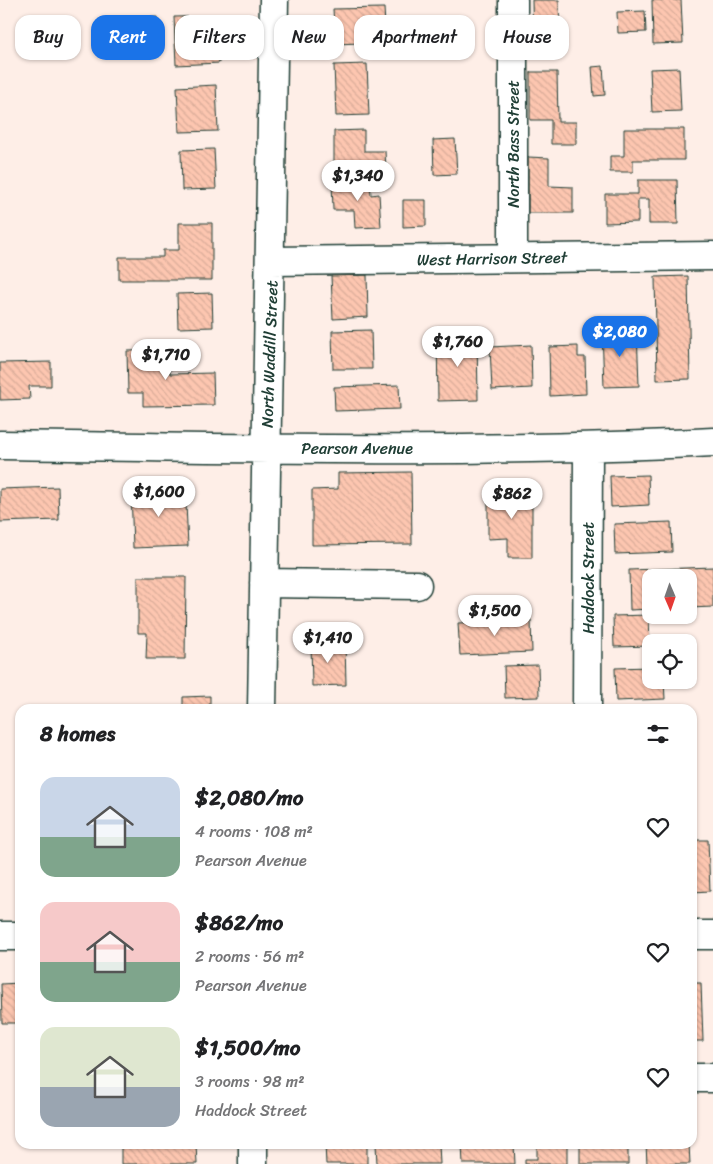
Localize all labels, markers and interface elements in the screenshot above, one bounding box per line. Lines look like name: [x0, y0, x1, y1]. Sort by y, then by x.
chip: Buy: [15, 15, 81, 60]
chip: Rent: [91, 15, 165, 60]
chip: Filters: [175, 15, 264, 60]
chip: New: [274, 15, 344, 60]
chip: Apartment: [354, 15, 475, 60]
chip: House: [485, 15, 569, 60]
street label: North Bass Street: [499, 80, 528, 208]
pin: $1,340: [317, 160, 399, 202]
text: $1,340: [333, 161, 383, 190]
street label: West Harrison Street: [417, 243, 568, 274]
street label: North Waddill Street: [252, 280, 287, 428]
pin: $2,080: [579, 316, 661, 358]
text: $2,080: [593, 317, 647, 346]
pin: $1,760: [417, 326, 499, 368]
text: $1,760: [433, 327, 483, 356]
pin: $1,710: [125, 338, 207, 381]
text: $1,710: [142, 340, 190, 369]
street label: Pearson Avenue: [301, 434, 413, 463]
pin: $1,600: [118, 476, 200, 518]
text: $1,600: [133, 477, 185, 506]
pin: $862: [482, 478, 542, 520]
text: $862: [493, 479, 531, 508]
street label: Haddock Street: [574, 522, 603, 634]
north arrow: [642, 569, 698, 624]
map controls: [642, 569, 697, 689]
pin: $1,500: [454, 594, 536, 637]
text: $1,500: [469, 596, 521, 625]
pin: $1,410: [287, 622, 369, 664]
text: $1,410: [304, 623, 352, 652]
button: locate: [642, 634, 697, 689]
text: 8 homes: [40, 715, 115, 753]
icon: filters: [644, 720, 672, 748]
text: $2,080/mo: [195, 779, 303, 817]
icon: home: [80, 797, 140, 857]
icon: heart: [644, 813, 672, 841]
text: 4 rooms · 108 m²: [195, 817, 313, 846]
text: Pearson Avenue: [195, 846, 307, 875]
text: $862/mo: [195, 904, 283, 942]
icon: home: [80, 922, 140, 982]
icon: heart: [644, 938, 672, 966]
text: 2 rooms · 56 m²: [195, 942, 304, 971]
text: Pearson Avenue: [195, 971, 307, 1000]
text: $1,500/mo: [195, 1029, 300, 1067]
icon: home: [80, 1047, 140, 1107]
icon: heart: [644, 1063, 672, 1091]
text: 3 rooms · 98 m²: [195, 1067, 304, 1096]
text: Haddock Street: [195, 1096, 307, 1125]

